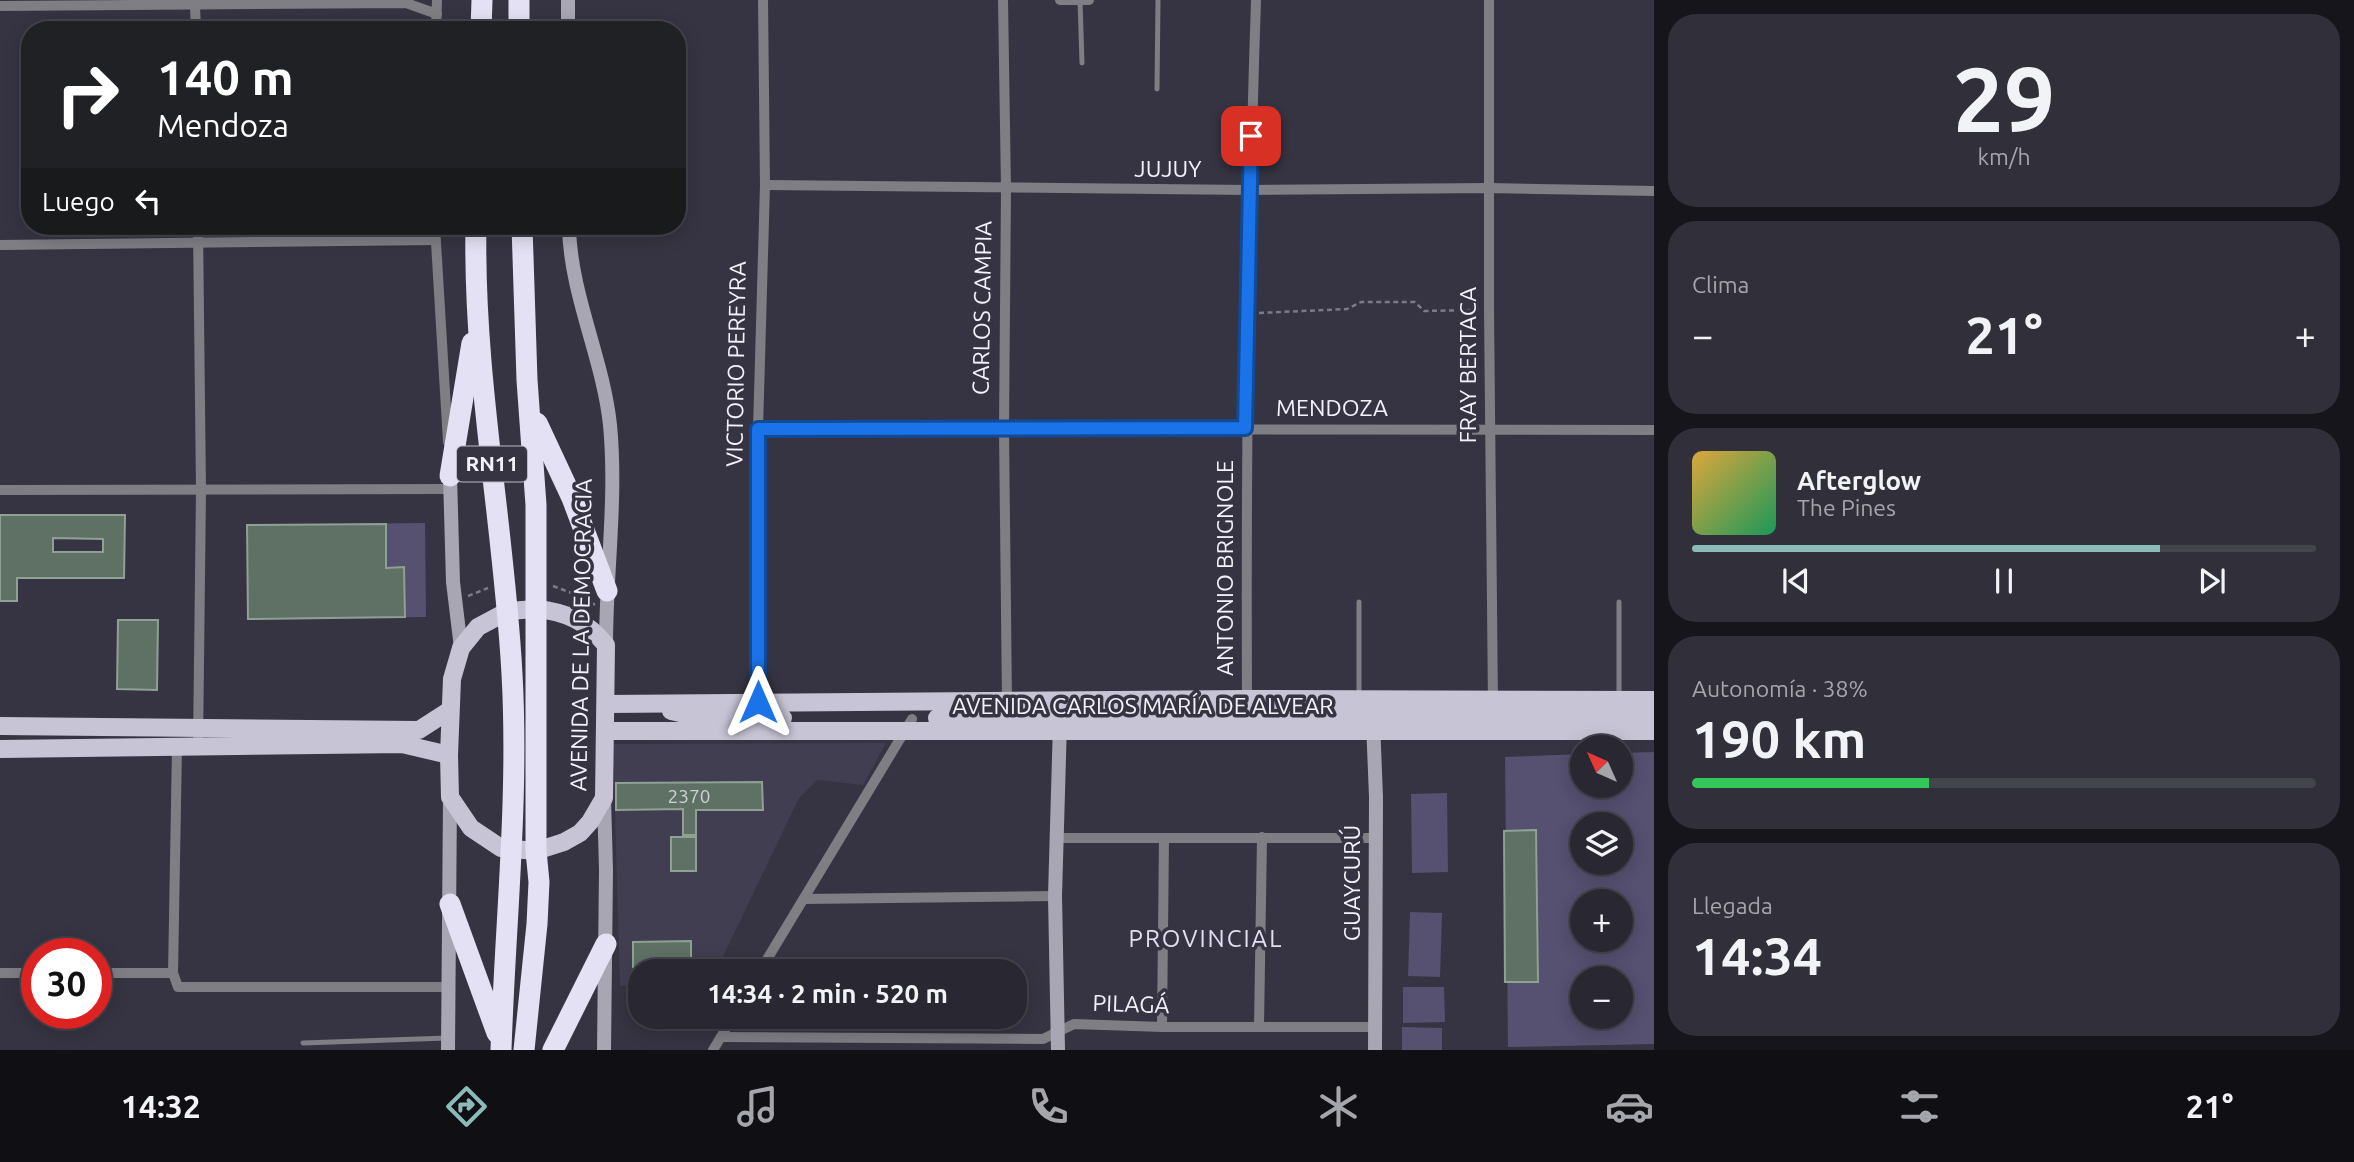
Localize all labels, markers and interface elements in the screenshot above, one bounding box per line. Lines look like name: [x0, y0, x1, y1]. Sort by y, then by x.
text: 29: [1953, 47, 2055, 149]
icon: right: [42, 49, 133, 140]
text: 140 m: [157, 49, 294, 104]
pin: [1221, 106, 1281, 166]
text: Mendoza: [157, 107, 289, 143]
icon: arrive: [1232, 117, 1270, 155]
text: km/h: [1977, 144, 2031, 169]
street label: JUJUY: [1134, 156, 1202, 181]
icon: left: [129, 182, 167, 220]
text: Luego: [42, 187, 115, 216]
street label: CARLOS CAMPIA: [967, 221, 996, 395]
street label: VICTORIO PEREYRA: [721, 261, 750, 467]
text: Clima: [1692, 272, 1749, 297]
street label: FRAY BERTACA: [1455, 287, 1480, 443]
text: 21°: [1965, 306, 2043, 364]
text: −: [1692, 314, 1713, 356]
text: +: [2295, 314, 2316, 356]
street label: MENDOZA: [1276, 395, 1388, 420]
road number: RN11: [457, 447, 527, 482]
street label: ANTONIO BRIGNOLE: [1212, 460, 1237, 676]
text: Afterglow: [1797, 466, 1921, 495]
street label: AVENIDA DE LA DEMOCRACIA: [565, 479, 596, 791]
text: The Pines: [1797, 495, 1896, 520]
icon: previous: [1777, 562, 1815, 600]
icon: pause: [1985, 562, 2023, 600]
icon: next: [2193, 562, 2231, 600]
position arrow: [721, 665, 795, 739]
text: Autonomía · 38%: [1692, 676, 1868, 701]
street label: AVENIDA CARLOS MARÍA DE ALVEAR: [952, 692, 1334, 718]
text: 190 km: [1692, 710, 1866, 768]
north arrow: [1570, 735, 1633, 798]
map controls: [1570, 735, 1633, 1029]
house number: 2370: [668, 785, 710, 807]
button: layers: [1570, 812, 1633, 875]
street label: GUAYCURÚ: [1338, 825, 1364, 941]
button: +: [1570, 889, 1633, 952]
text: Llegada: [1692, 893, 1773, 918]
district label: PROVINCIAL: [1129, 925, 1283, 952]
text: 14:34: [1692, 927, 1822, 985]
speed limit sign: 30: [21, 938, 112, 1029]
button: −: [1570, 966, 1633, 1029]
text: 14:34 · 2 min · 520 m: [707, 979, 948, 1008]
street label: PILAGÁ: [1092, 989, 1170, 1017]
icon: directions: [442, 1082, 491, 1131]
icon: music: [733, 1082, 782, 1131]
icon: phone: [1024, 1082, 1073, 1131]
icon: climate: [1314, 1082, 1363, 1131]
icon: car: [1605, 1082, 1654, 1131]
icon: filters: [1895, 1082, 1944, 1131]
text: 14:32: [121, 1088, 201, 1124]
text: 21°: [2186, 1088, 2233, 1124]

